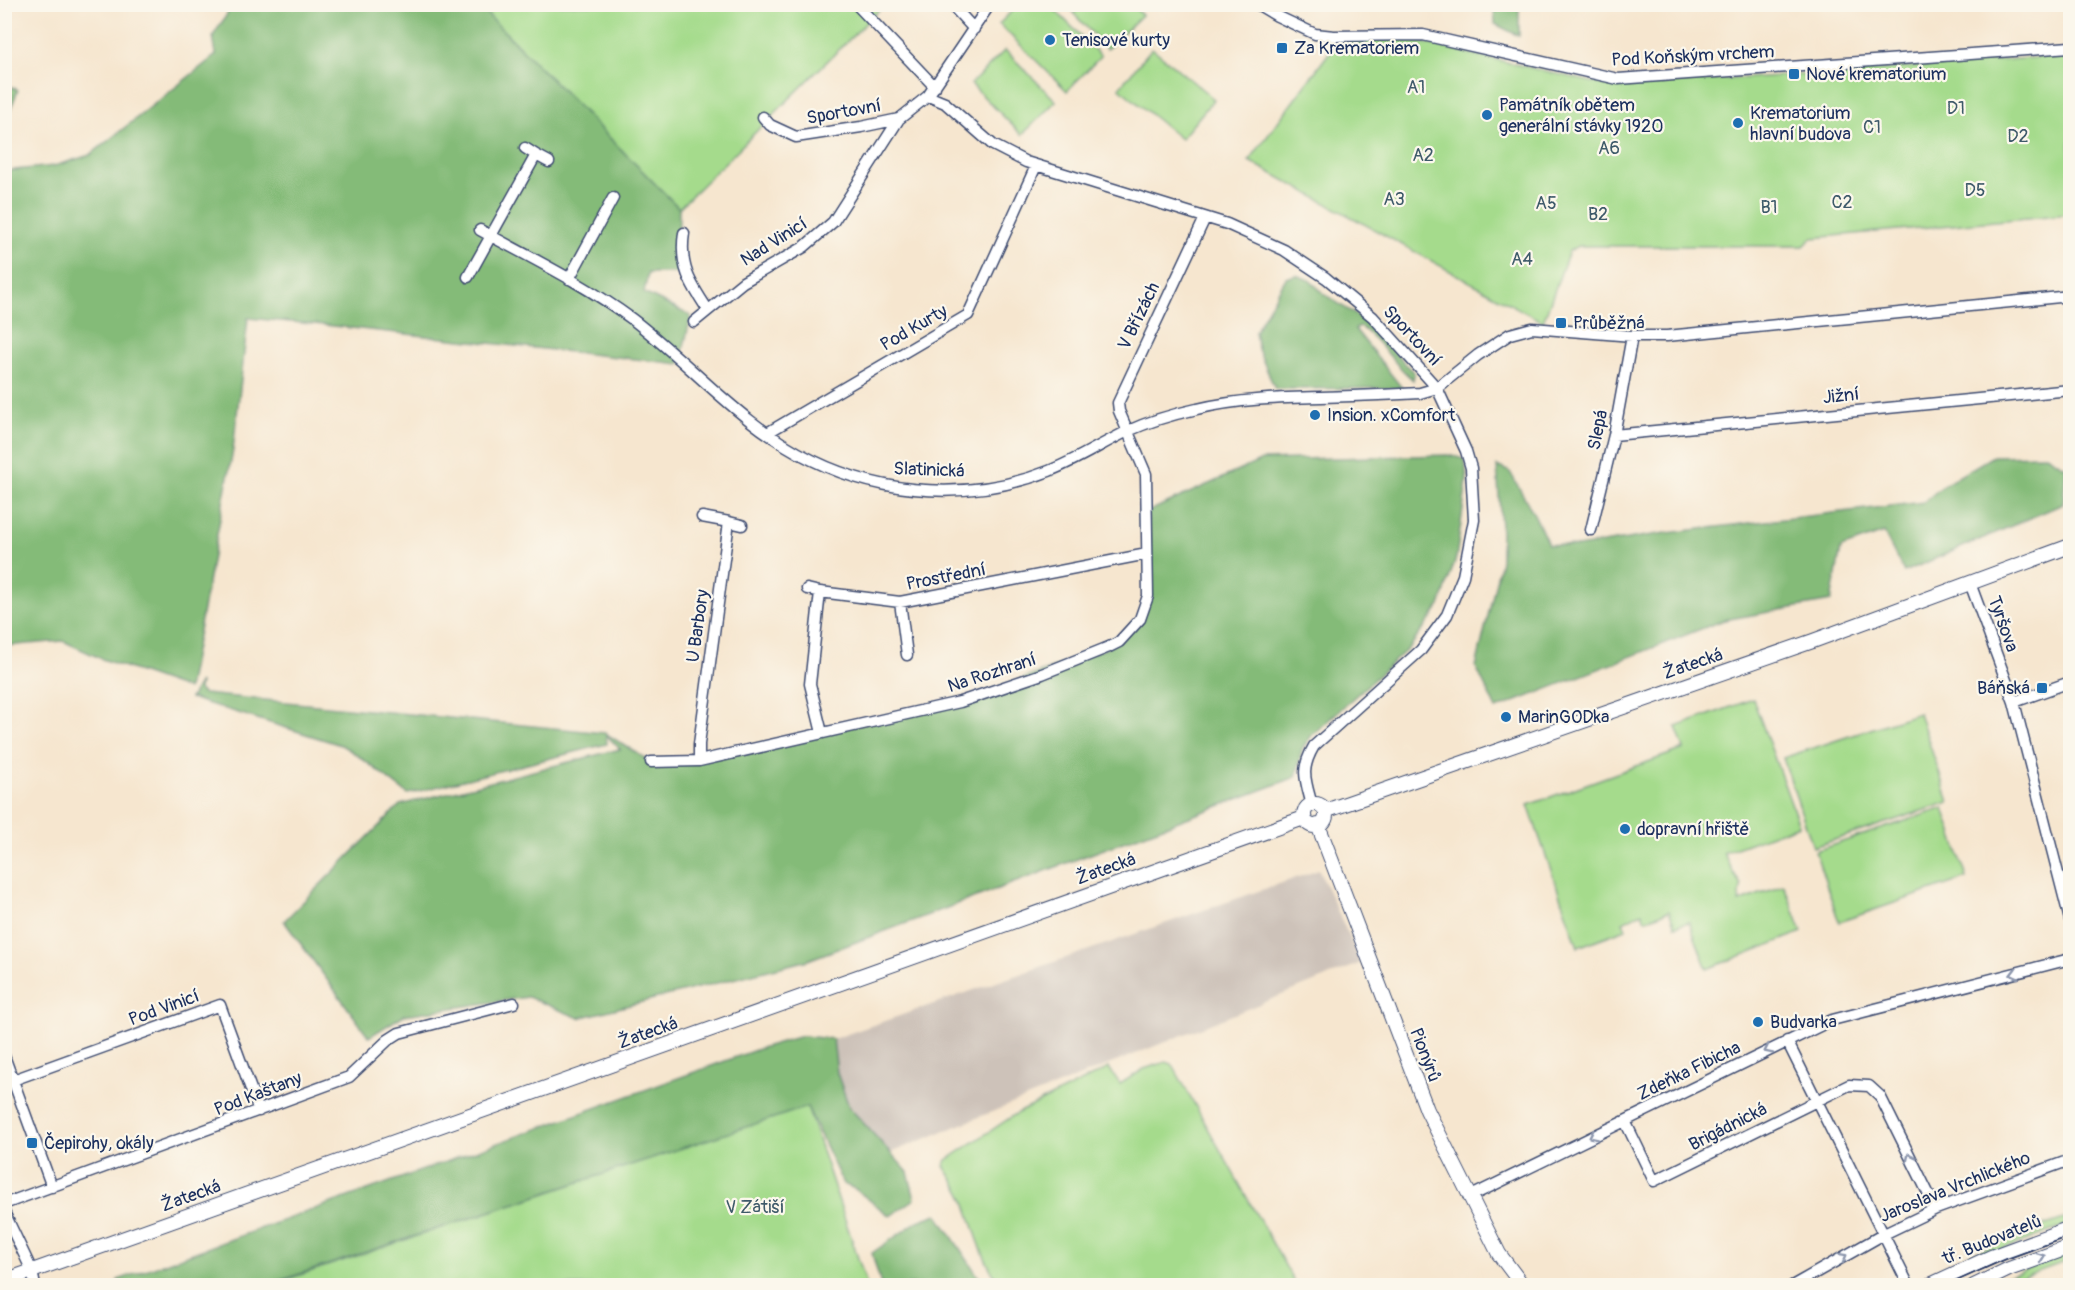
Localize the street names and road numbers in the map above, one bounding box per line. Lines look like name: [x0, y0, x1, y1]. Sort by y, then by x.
street label: Pod Koňským vrchem: [1611, 40, 1775, 72]
street label: Sportovní: [805, 94, 883, 130]
street label: Nad Vinicí: [736, 212, 812, 272]
street label: V Břízách: [1113, 278, 1165, 354]
street label: Pod Kurty: [876, 299, 952, 356]
street label: Sportovní: [1378, 301, 1446, 371]
street label: Jižní: [1822, 383, 1860, 409]
street label: Slepá: [1583, 408, 1613, 452]
street label: Slatinická: [893, 457, 965, 483]
street label: Prostřední: [904, 558, 988, 596]
street label: U Barbory: [682, 588, 715, 664]
street label: Tyršova: [1982, 593, 2024, 655]
street label: Žatecká: [1660, 643, 1726, 685]
street label: Na Rozhraní: [945, 648, 1039, 698]
street label: Žatecká: [1073, 848, 1139, 890]
street label: Pod Vinicí: [125, 985, 203, 1031]
street label: Žatecká: [615, 1012, 681, 1054]
street label: Pionýrů: [1404, 1025, 1446, 1085]
street label: Zdeňka Fibicha: [1633, 1036, 1745, 1106]
street label: Pod Kaštany: [211, 1067, 305, 1121]
street label: Brigádnická: [1685, 1098, 1771, 1156]
street label: Jaroslava Vrchlického: [1876, 1146, 2034, 1228]
street label: Žatecká: [158, 1175, 224, 1217]
street label: tř. Budovatelů: [1938, 1210, 2045, 1271]

